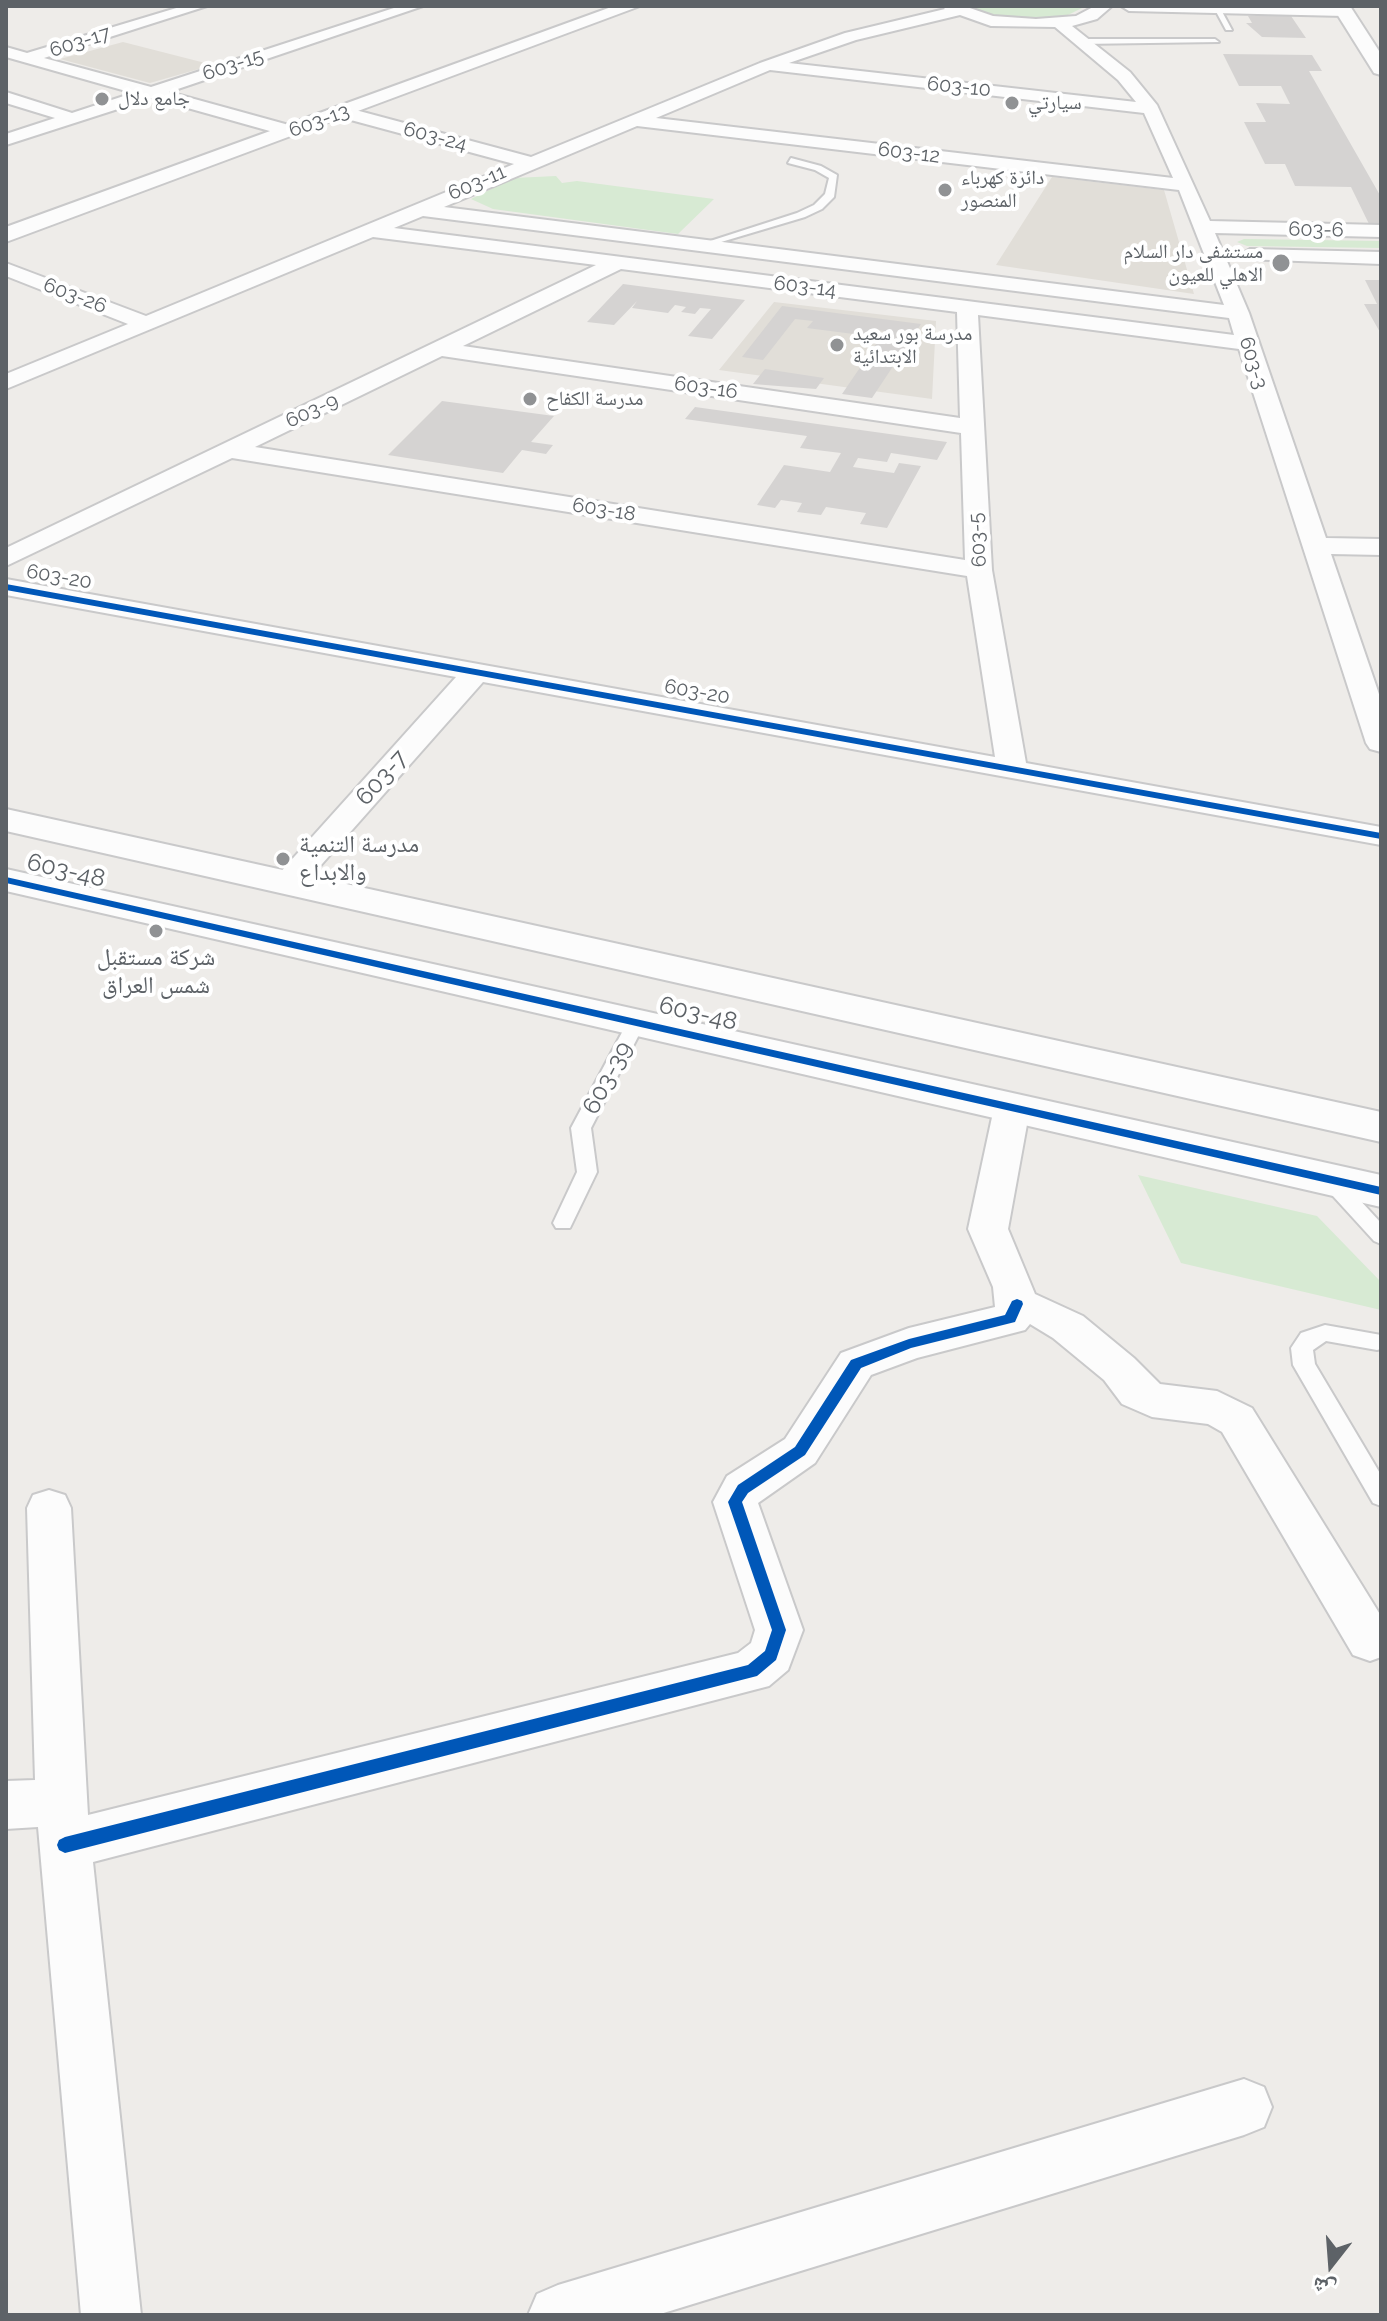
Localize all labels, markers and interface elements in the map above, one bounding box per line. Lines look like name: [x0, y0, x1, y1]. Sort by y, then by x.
street label: 603-17: [47, 21, 113, 63]
street label: 603-15: [199, 44, 267, 86]
street label: 603-10: [926, 72, 992, 102]
place label: جامع دلال: [118, 87, 190, 111]
marker: جامع دلال: [93, 90, 111, 108]
place label: سيارتي: [1028, 91, 1082, 115]
marker: سيارتي: [1003, 94, 1021, 112]
street label: 603-13: [286, 99, 352, 143]
street label: 603-24: [401, 117, 469, 157]
street label: 603-12: [877, 137, 941, 169]
street label: 603-11: [445, 160, 509, 206]
place label: دائرة كهرباء المنصور: [961, 166, 1044, 213]
marker: دائرة كهرباء المنصور: [936, 181, 954, 199]
street label: 603-6: [1288, 218, 1344, 242]
place label: مستشفى دار السلام الاهلي للعيون: [1123, 240, 1263, 287]
marker: مستشفى دار السلام الاهلي للعيون: [1270, 252, 1292, 274]
street label: 603-14: [772, 271, 838, 303]
street label: 603-26: [40, 273, 110, 319]
place label: مدرسة بور سعيد الابتدائية: [853, 322, 972, 369]
street label: 603-3: [1234, 334, 1272, 392]
marker: مدرسة بور سعيد الابتدائية: [828, 336, 846, 354]
street label: 603-16: [673, 372, 739, 404]
place label: مدرسة الكفاح: [546, 387, 643, 411]
street label: 603-9: [282, 388, 342, 434]
marker: مدرسة الكفاح: [521, 390, 539, 408]
street label: 603-18: [571, 493, 637, 527]
street label: 603-5: [964, 512, 992, 568]
street label: 603-20: [24, 559, 94, 595]
street label: 603-20: [662, 674, 732, 710]
street label: 603-7: [350, 745, 414, 811]
place label: مدرسة التنمية والابداع: [299, 831, 419, 887]
street label: 603-48: [24, 848, 108, 894]
marker: مدرسة التنمية والابداع: [274, 850, 292, 868]
marker: شركة مستقبل شمس العراق: [147, 922, 165, 940]
place label: شركة مستقبل شمس العراق: [97, 944, 215, 1000]
street label: 603-48: [656, 991, 740, 1037]
street label: 603-39: [577, 1037, 639, 1119]
north arrow: [1291, 2225, 1371, 2305]
text: ش: [1309, 2272, 1339, 2304]

